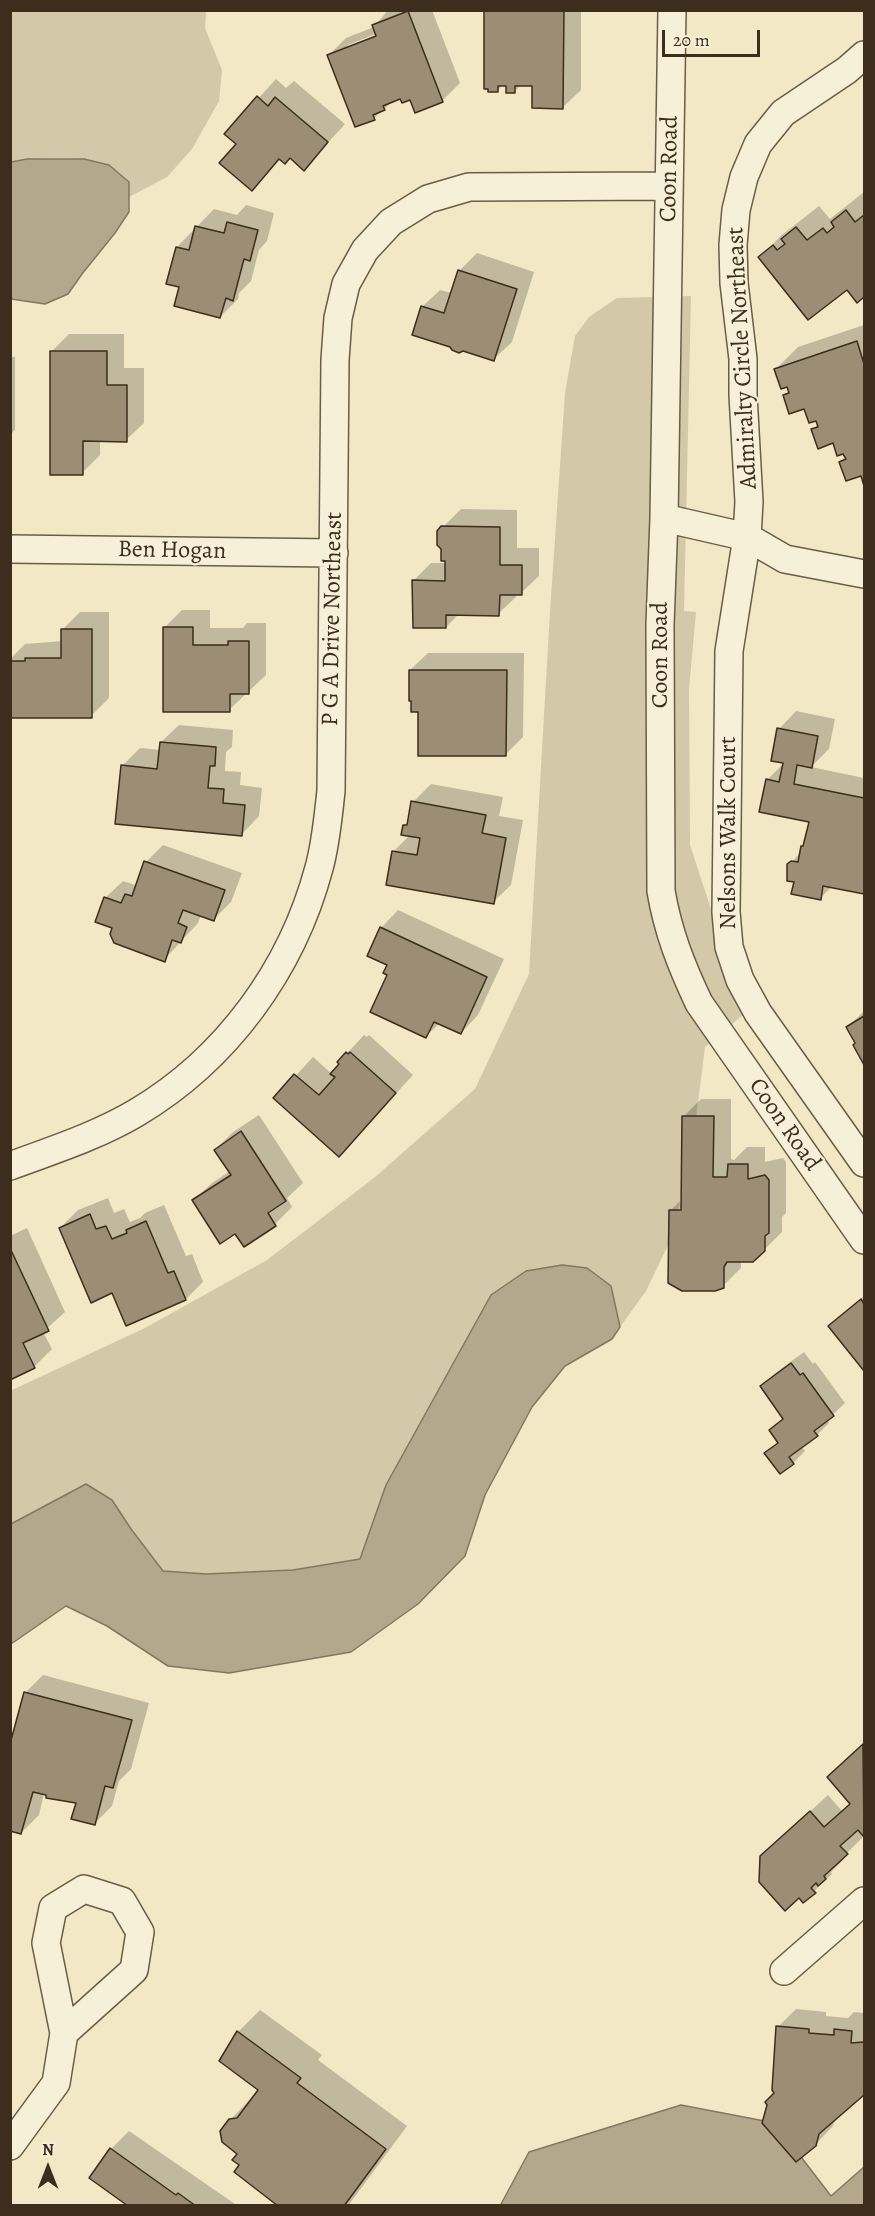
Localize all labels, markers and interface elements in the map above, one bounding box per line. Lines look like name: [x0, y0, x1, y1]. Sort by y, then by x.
scale bar: [665, 18, 762, 56]
text: 20 m: [673, 28, 710, 52]
street label: Coon Road: [655, 116, 685, 222]
street label: Admiralty Circle Northeast: [722, 226, 764, 490]
street label: P G A Drive Northeast: [317, 512, 349, 726]
street label: Ben Hogan: [118, 536, 226, 566]
street label: Coon Road: [647, 602, 675, 708]
street label: Nelsons Walk Court: [715, 736, 743, 930]
street label: Coon Road: [742, 1073, 826, 1177]
north arrow: [18, 2138, 78, 2198]
text: N: [42, 2139, 54, 2161]

